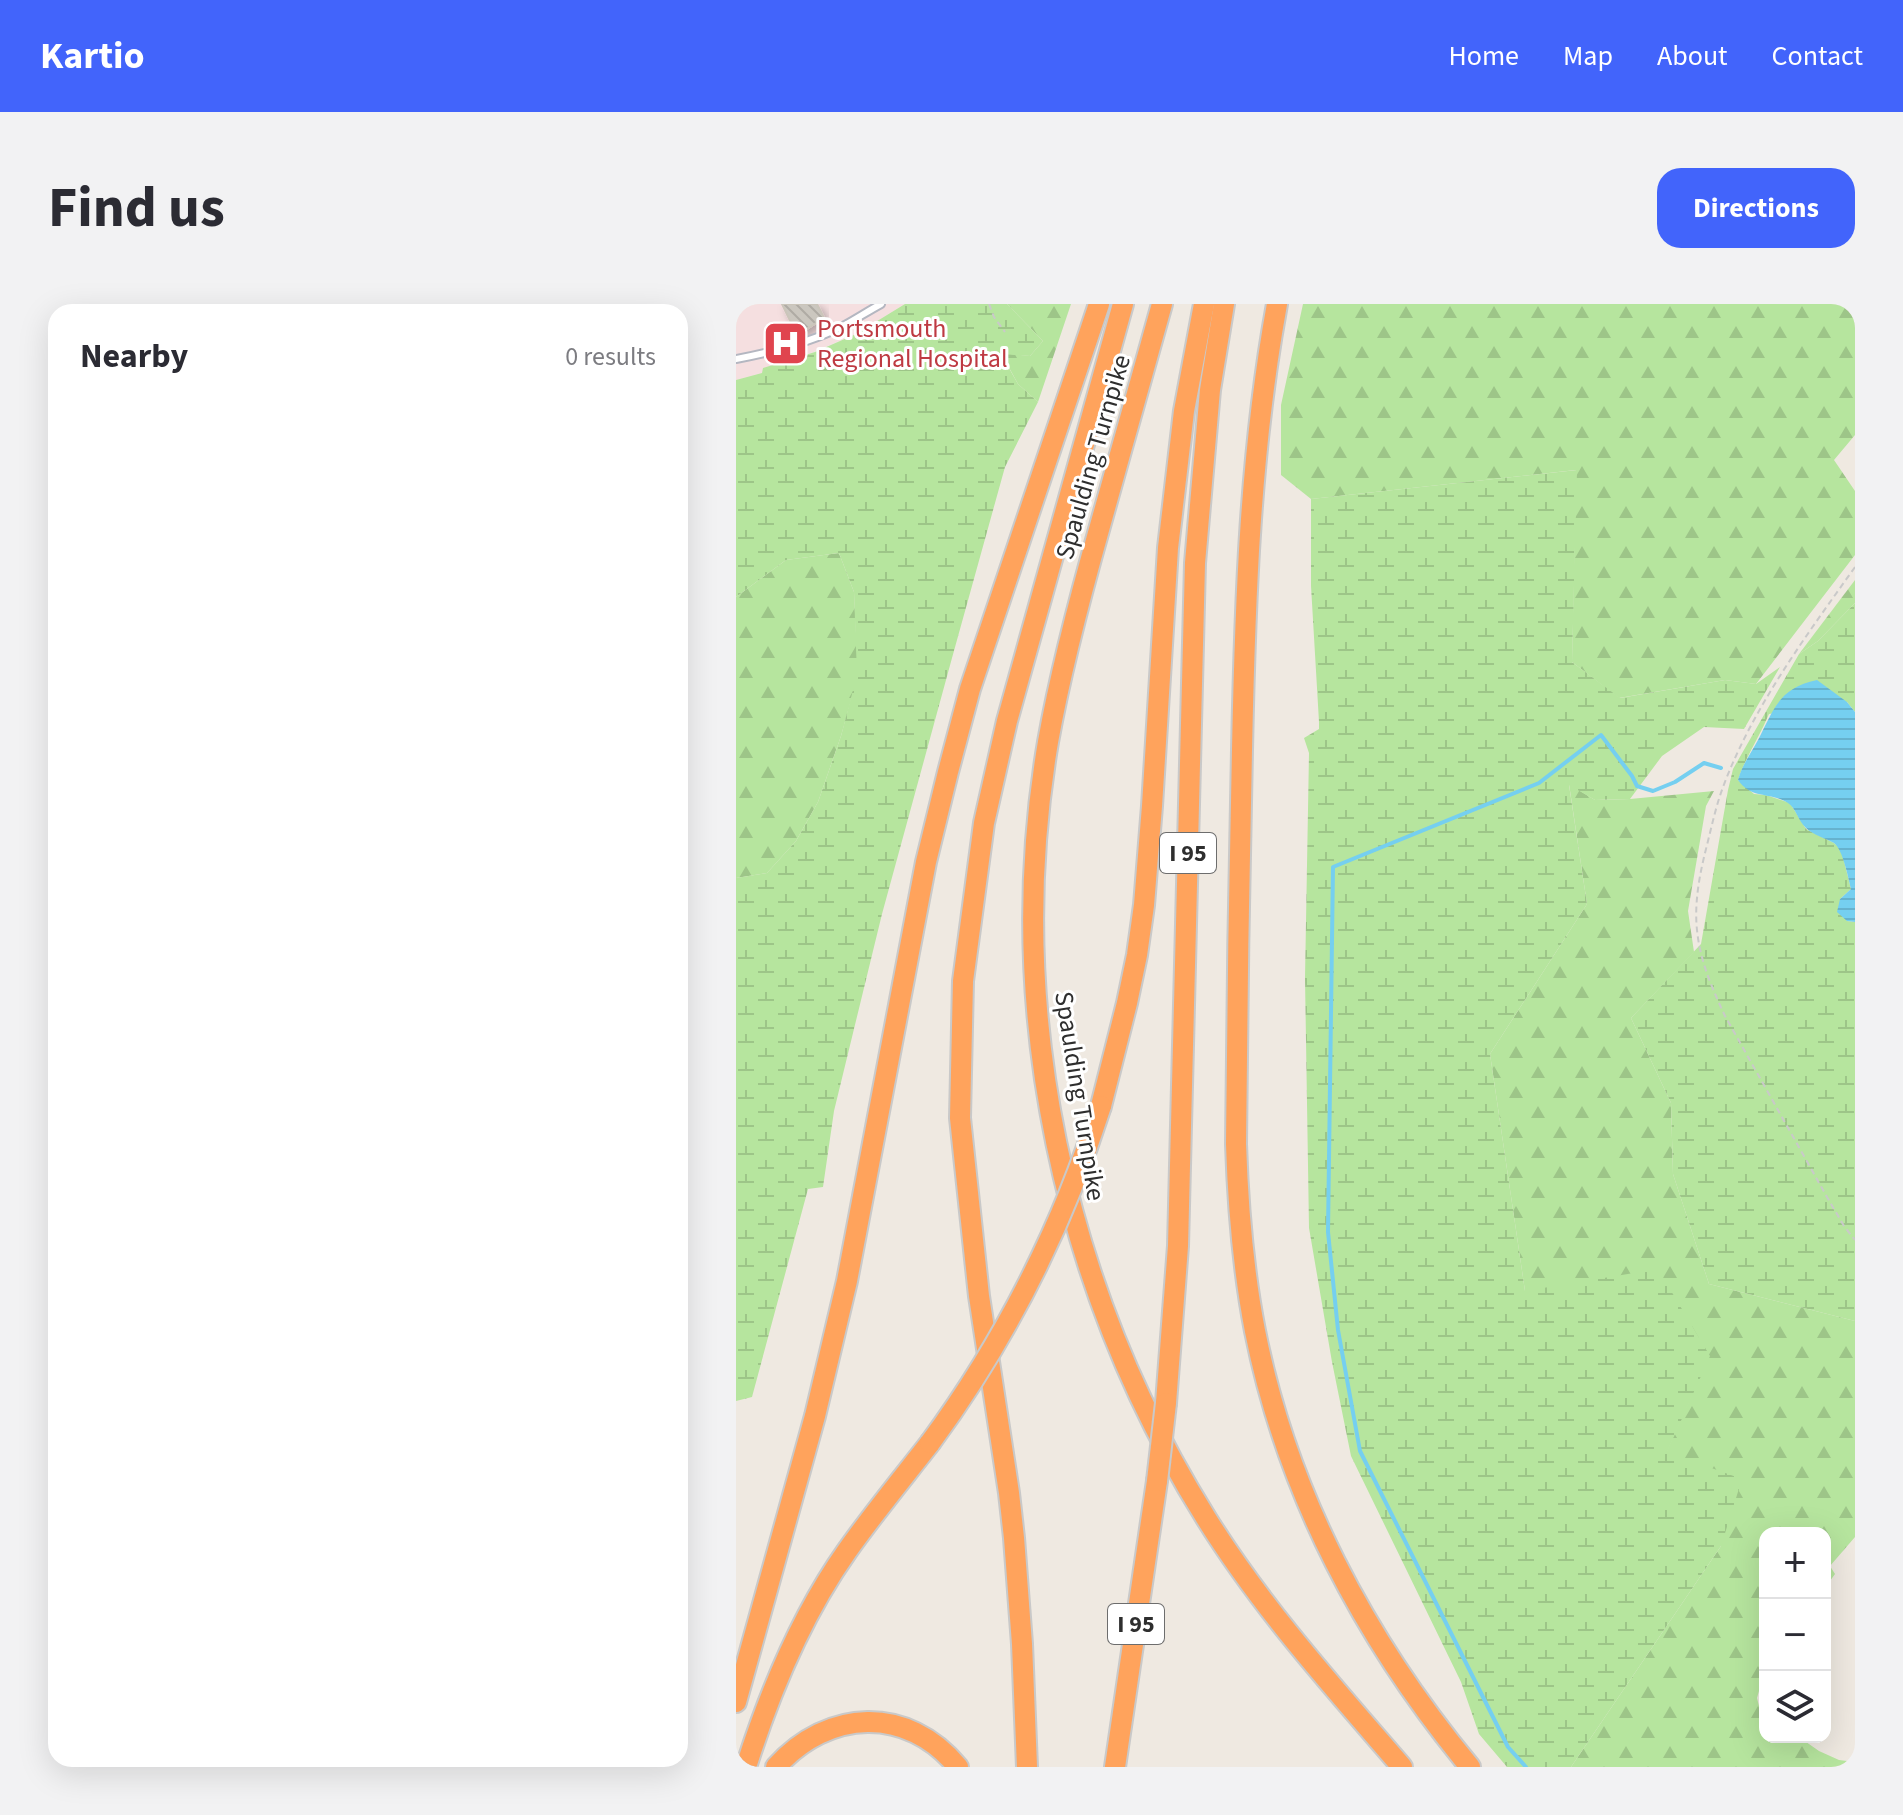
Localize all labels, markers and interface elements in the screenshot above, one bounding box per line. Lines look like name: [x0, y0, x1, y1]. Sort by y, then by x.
text: Kartio: [40, 29, 145, 83]
text: Home: [1448, 36, 1519, 76]
text: Map: [1563, 36, 1613, 76]
text: About: [1657, 36, 1728, 76]
text: Contact: [1772, 36, 1863, 76]
button: Directions: [1657, 168, 1855, 248]
text: Find us: [48, 169, 225, 248]
place label: Portsmouth Regional Hospital: [817, 310, 1008, 377]
hospital icon: Portsmouth Regional Hospital: [762, 319, 810, 367]
text: Nearby: [80, 332, 188, 381]
text: 0 results: [565, 338, 656, 375]
street label: Spaulding Turnpike: [1046, 350, 1140, 564]
road number: I 95: [1160, 833, 1216, 873]
street label: Spaulding Turnpike: [1045, 989, 1115, 1203]
map controls: [1759, 1527, 1831, 1743]
button: +: [1759, 1527, 1831, 1599]
button: −: [1759, 1599, 1831, 1671]
road number: I 95: [1108, 1604, 1164, 1644]
button: layers: [1759, 1671, 1831, 1743]

